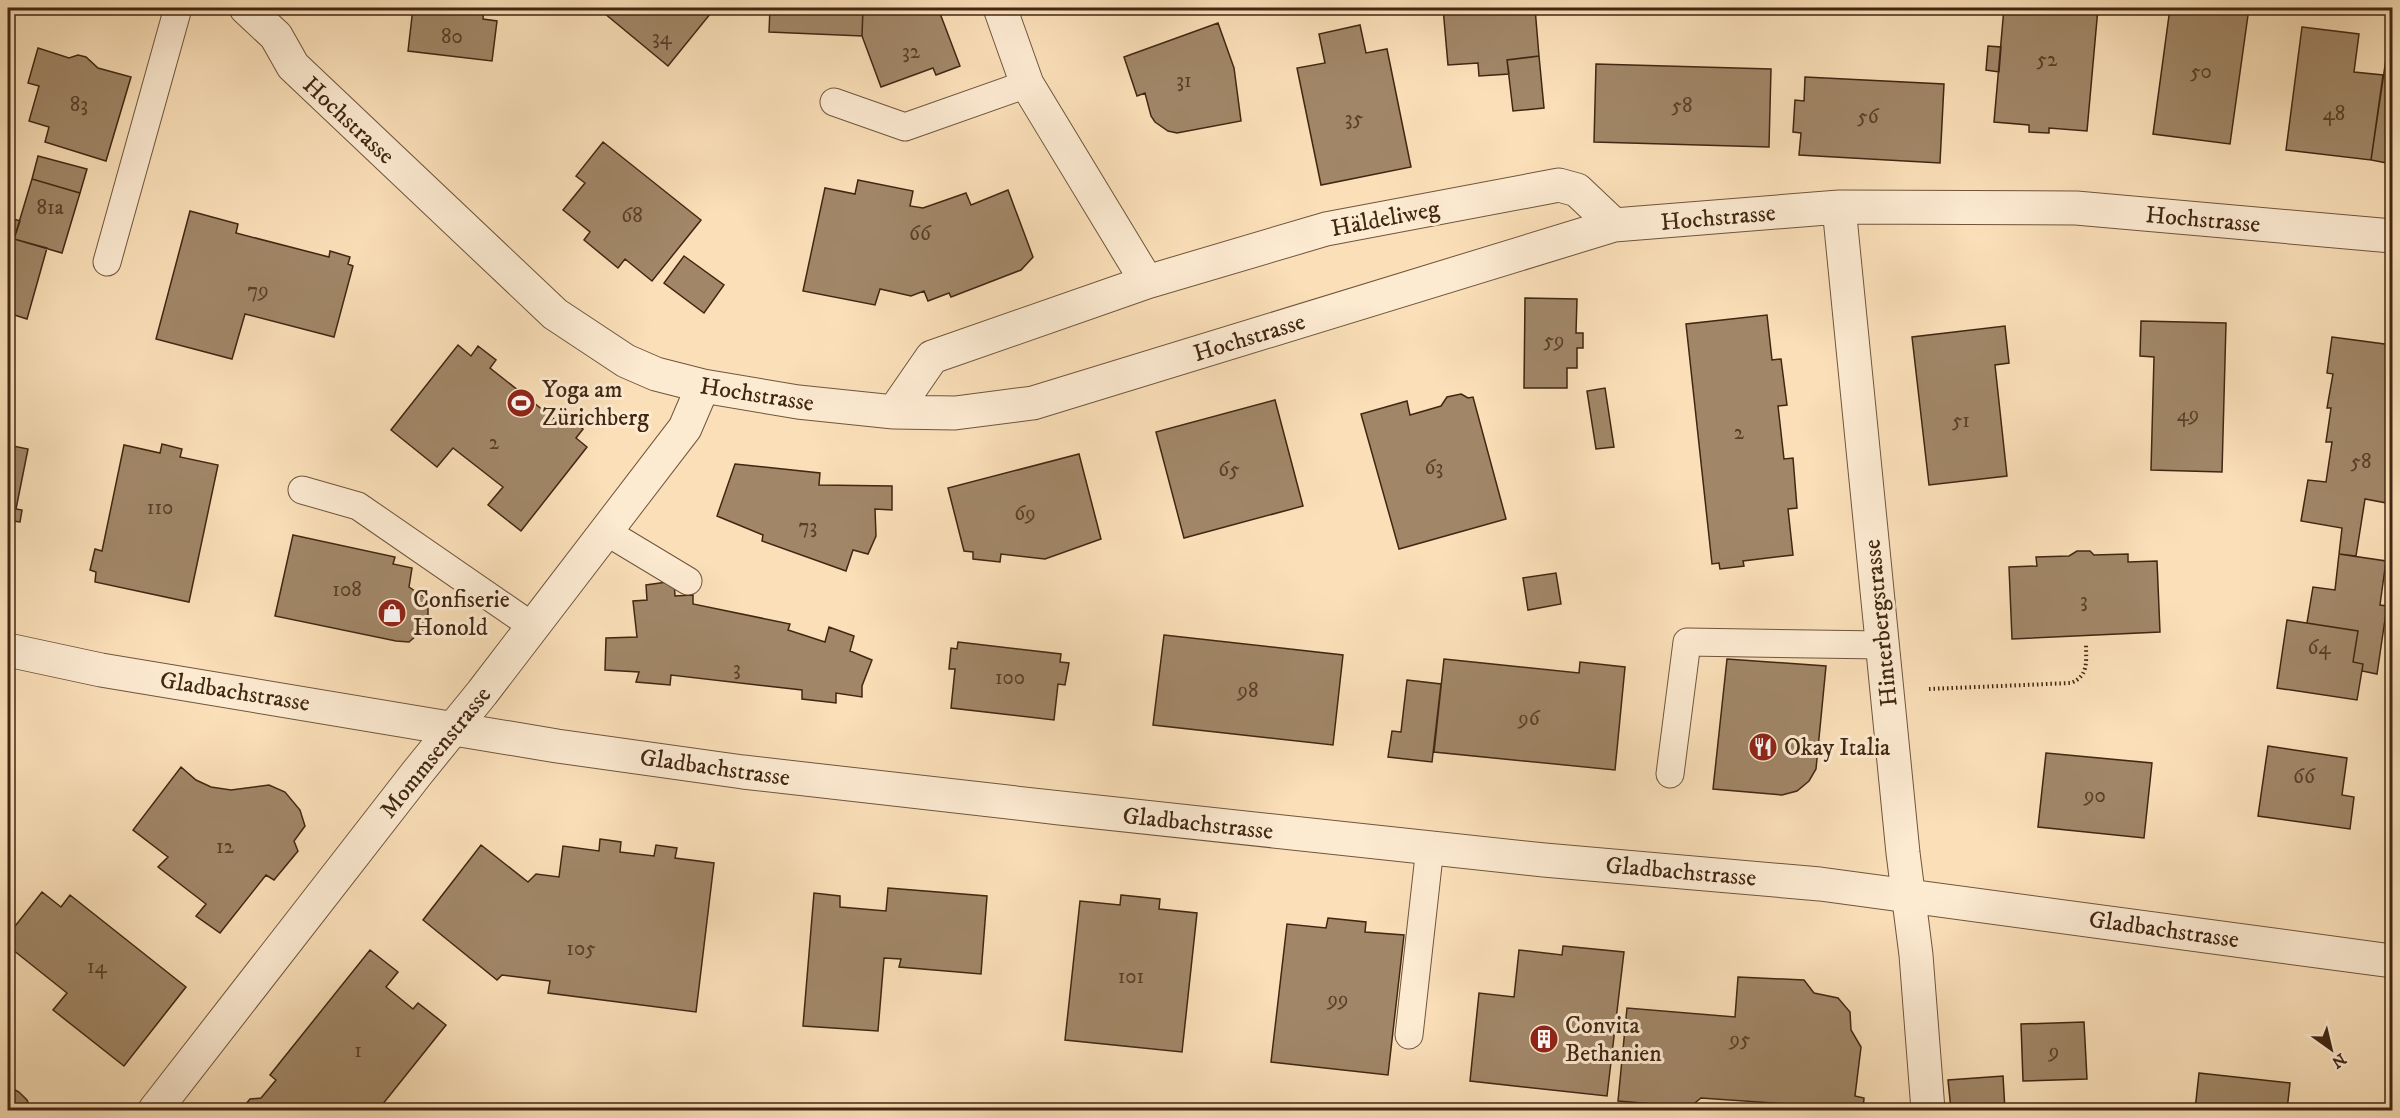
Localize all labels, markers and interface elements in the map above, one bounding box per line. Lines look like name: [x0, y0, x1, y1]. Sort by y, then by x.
house number: 80: [441, 24, 463, 50]
house number: 34: [652, 25, 673, 51]
house number: 32: [902, 39, 921, 65]
house number: 52: [2037, 47, 2058, 73]
house number: 50: [2190, 59, 2212, 85]
house number: 31: [1176, 68, 1192, 94]
street label: Hochstrasse: [296, 70, 401, 171]
house number: 83: [70, 92, 88, 118]
house number: 58: [1672, 93, 1692, 119]
house number: 48: [2323, 101, 2345, 127]
house number: 56: [1857, 104, 1880, 130]
house number: 35: [1345, 106, 1363, 132]
street label: Häldeliweg: [1328, 194, 1442, 244]
house number: 81a: [36, 195, 64, 221]
street label: Hochstrasse: [1659, 198, 1777, 238]
street label: Hochstrasse: [2144, 200, 2262, 240]
house number: 68: [621, 203, 643, 229]
house number: 66: [909, 221, 932, 247]
house number: 79: [247, 278, 269, 304]
street label: Hochstrasse: [1190, 307, 1309, 369]
house number: 59: [1544, 328, 1564, 354]
street label: Hochstrasse: [698, 371, 816, 419]
place label: Yoga am Zürichberg: [542, 375, 649, 433]
sports icon: Yoga am Zürichberg: [505, 387, 537, 419]
house number: 49: [2177, 402, 2199, 428]
house number: 51: [1952, 408, 1970, 434]
house number: 2: [1734, 420, 1745, 446]
house number: 2: [489, 430, 500, 456]
house number: 58: [2351, 449, 2371, 475]
house number: 63: [1425, 455, 1443, 481]
house number: 65: [1218, 457, 1240, 483]
house number: 110: [147, 495, 173, 521]
house number: 69: [1014, 501, 1036, 527]
house number: 73: [799, 514, 817, 540]
street label: Hinterbergstrasse: [1857, 538, 1905, 708]
house number: 108: [332, 577, 362, 603]
place label: Confiserie Honold: [413, 585, 510, 643]
house number: 3: [2080, 588, 2088, 614]
shop icon: Confiserie Honold: [376, 597, 408, 629]
house number: 64: [2307, 635, 2331, 661]
house number: 3: [733, 656, 741, 682]
street label: Gladbachstrasse: [158, 665, 312, 719]
house number: 100: [995, 665, 1025, 691]
house number: 98: [1237, 678, 1259, 704]
street label: Mommsenstrasse: [374, 681, 498, 824]
house number: 96: [1517, 706, 1541, 732]
restaurant icon: Okay Italia: [1747, 731, 1779, 763]
place label: Okay Italia: [1784, 733, 1891, 763]
street label: Gladbachstrasse: [638, 743, 792, 793]
house number: 66: [2293, 764, 2316, 790]
house number: 90: [2083, 783, 2106, 809]
street label: Gladbachstrasse: [1121, 801, 1275, 847]
house number: 12: [216, 834, 235, 860]
street label: Gladbachstrasse: [1604, 850, 1758, 894]
street label: Gladbachstrasse: [2087, 905, 2241, 955]
house number: 105: [566, 936, 596, 962]
house number: 14: [87, 954, 108, 980]
house number: 101: [1118, 964, 1144, 990]
house number: 99: [1327, 987, 1348, 1013]
place label: Convita Bethanien: [1565, 1011, 1662, 1069]
north arrow: [2301, 1019, 2361, 1079]
building icon: Convita Bethanien: [1528, 1023, 1560, 1055]
house number: 95: [1729, 1027, 1750, 1053]
house number: 1: [354, 1038, 362, 1064]
house number: 9: [2048, 1039, 2059, 1065]
text: N: [2328, 1049, 2350, 1073]

